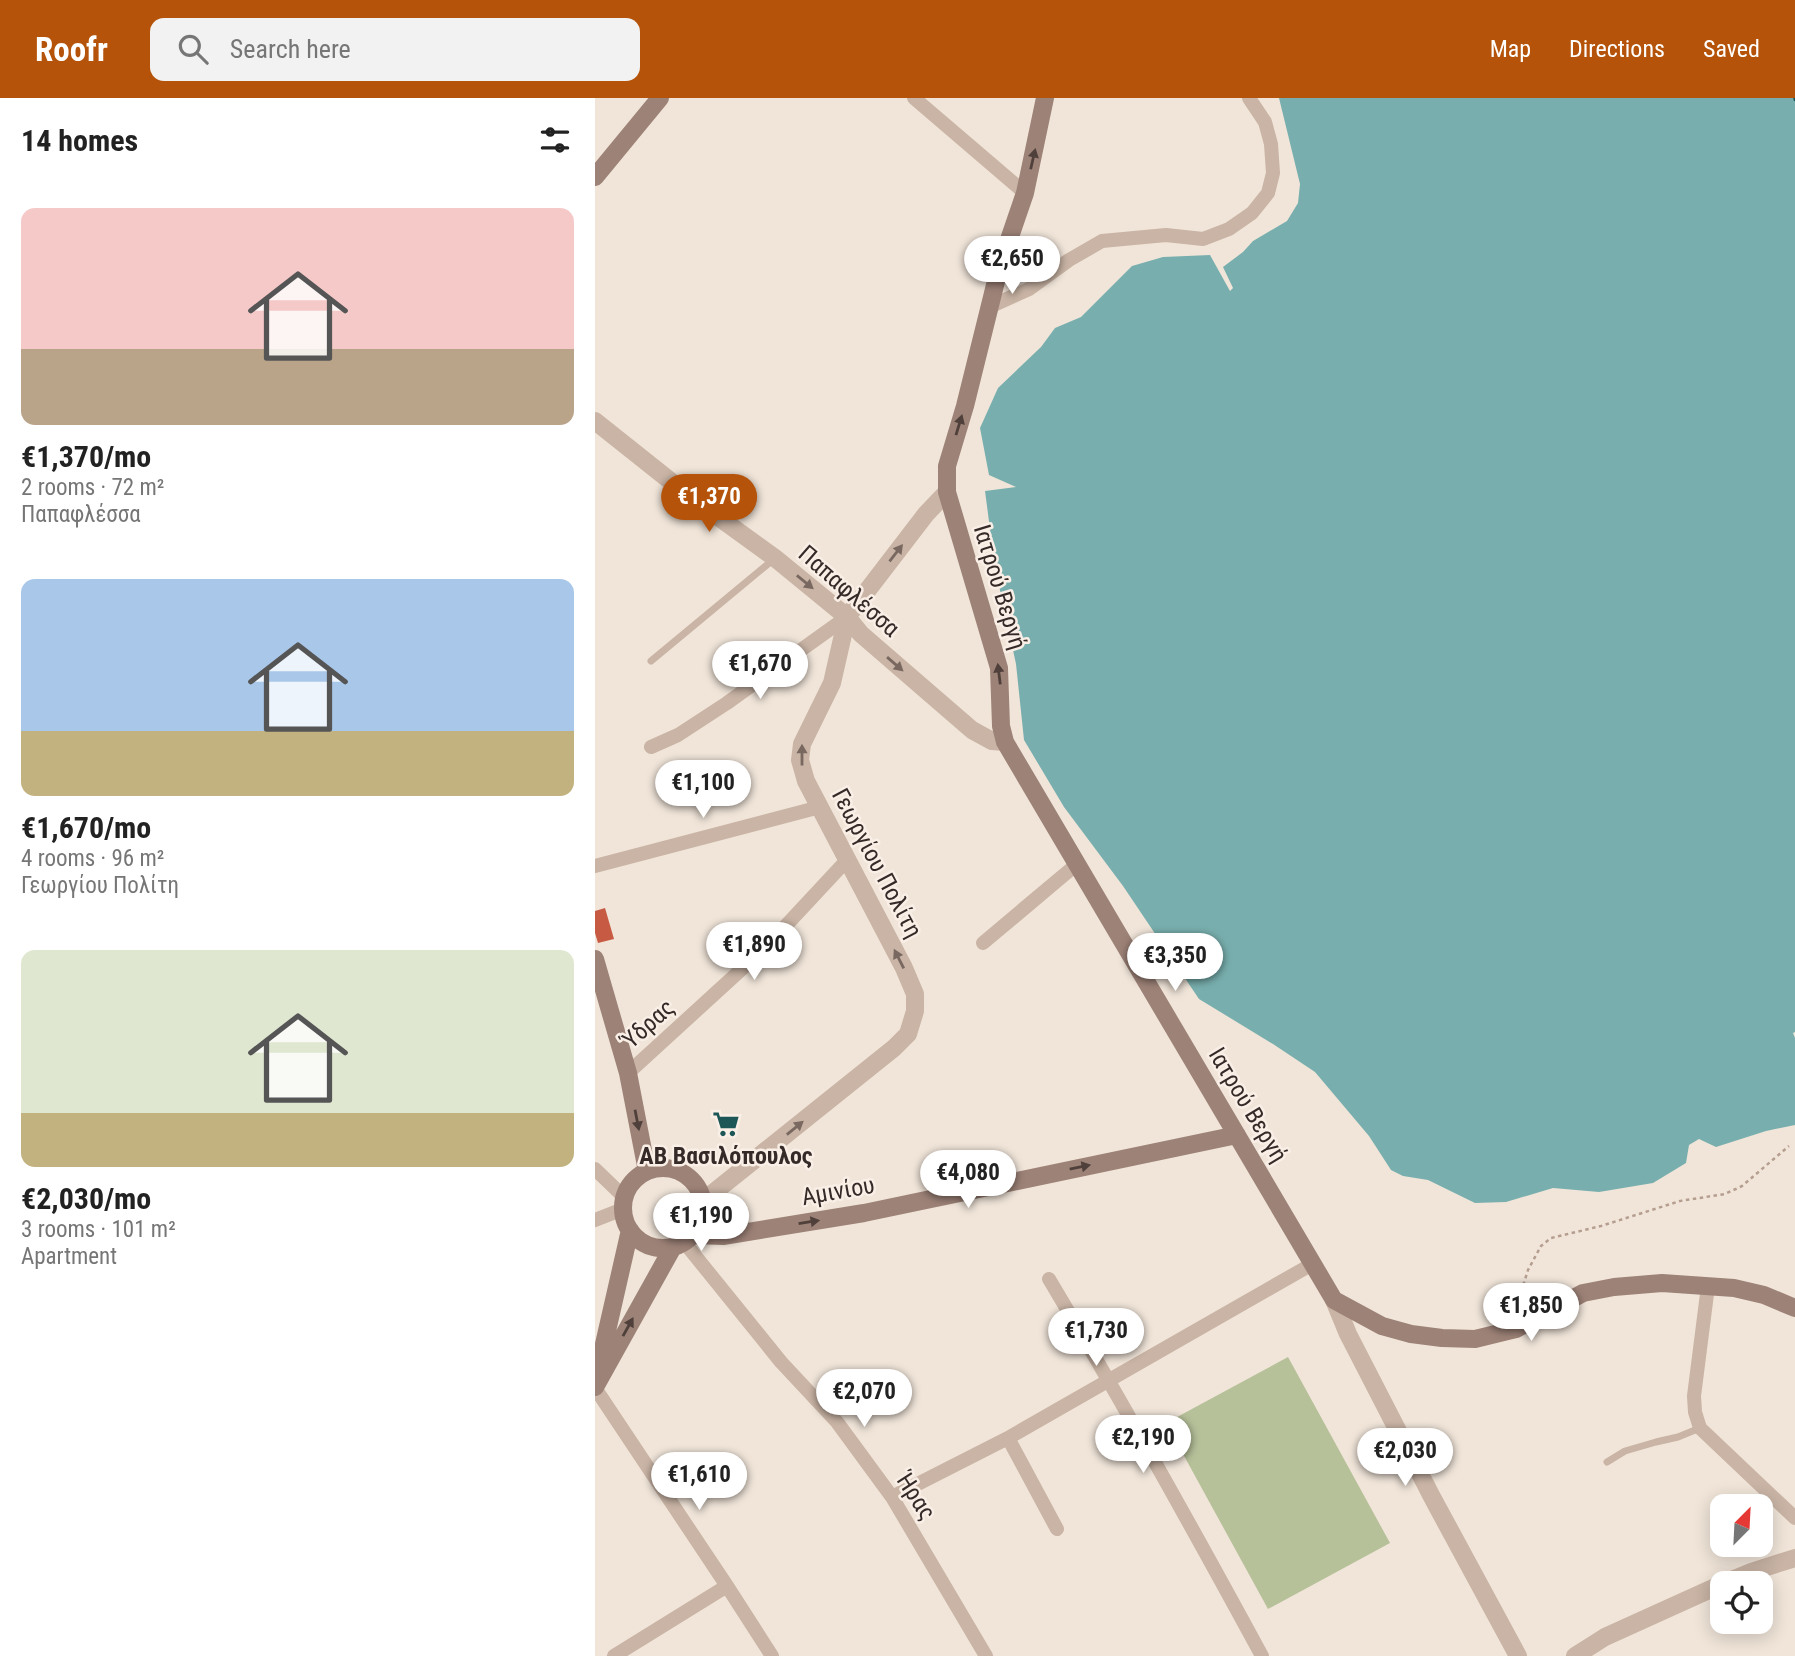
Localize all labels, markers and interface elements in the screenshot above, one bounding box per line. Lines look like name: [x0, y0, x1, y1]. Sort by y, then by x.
search box: [150, 18, 640, 81]
text: Roofr: [35, 30, 108, 69]
icon: search: [174, 30, 212, 68]
text: Search here: [230, 34, 351, 64]
text: Map: [1490, 35, 1531, 63]
text: Directions: [1569, 35, 1665, 63]
text: Saved: [1703, 35, 1760, 63]
icon: filters: [536, 121, 574, 159]
text: 14 homes: [21, 123, 138, 158]
one-way arrow: [1027, 148, 1038, 170]
pin: €2,650: [955, 236, 1069, 296]
text: €2,650: [980, 245, 1044, 272]
icon: home: [235, 253, 361, 379]
one-way arrow: [954, 415, 964, 436]
text: €1,370/mo: [21, 439, 151, 474]
text: 2 rooms · 72 m²: [21, 474, 164, 501]
pin: €1,370: [652, 474, 766, 534]
text: €1,370: [677, 483, 741, 510]
text: Παπαφλέσσα: [21, 501, 141, 528]
street label: Ιατρού Βεργή: [968, 521, 1032, 653]
street label: Παπαφλέσσα: [793, 540, 905, 643]
one-way arrow: [888, 544, 902, 562]
one-way arrow: [795, 575, 813, 590]
icon: home: [235, 624, 361, 750]
pin: €1,670: [703, 642, 817, 701]
text: €1,670: [728, 650, 792, 677]
one-way arrow: [886, 656, 904, 672]
one-way arrow: [993, 663, 1004, 685]
one-way arrow: [796, 744, 808, 766]
pin: €1,100: [646, 760, 760, 820]
text: €1,100: [671, 769, 735, 796]
street label: Γεωργίου Πολίτη: [826, 784, 928, 942]
text: €1,670/mo: [21, 810, 151, 845]
text: 4 rooms · 96 m²: [21, 845, 164, 872]
text: Γεωργίου Πολίτη: [21, 872, 179, 899]
pin: €1,890: [697, 922, 811, 982]
text: €1,890: [722, 931, 786, 958]
pin: €3,350: [1118, 934, 1232, 993]
text: €3,350: [1143, 942, 1207, 969]
one-way arrow: [894, 949, 905, 969]
street label: Ύδρας: [615, 993, 680, 1056]
icon: home: [235, 995, 361, 1121]
street label: Ιατρού Βεργή: [1203, 1043, 1293, 1167]
one-way arrow: [632, 1109, 643, 1131]
supermarket icon: ΑΒ Βασιλόπουλος: [711, 1109, 741, 1139]
one-way arrow: [786, 1121, 803, 1136]
place label: ΑΒ Βασιλόπουλος: [639, 1142, 813, 1170]
pin: €4,080: [911, 1150, 1025, 1210]
text: €4,080: [936, 1159, 1000, 1186]
one-way arrow: [1069, 1161, 1091, 1172]
street label: Αμινίου: [799, 1171, 877, 1211]
text: €2,030/mo: [21, 1181, 151, 1216]
pin: €1,190: [644, 1194, 758, 1253]
text: €1,190: [669, 1202, 733, 1229]
text: 3 rooms · 101 m²: [21, 1216, 176, 1243]
one-way arrow: [798, 1216, 820, 1227]
text: Apartment: [21, 1243, 117, 1270]
pin: €1,850: [1474, 1284, 1588, 1343]
text: €1,850: [1499, 1292, 1563, 1319]
pin: €1,730: [1039, 1308, 1153, 1368]
one-way arrow: [622, 1317, 634, 1337]
text: €1,730: [1064, 1317, 1128, 1344]
pin: €2,070: [807, 1370, 921, 1429]
text: €2,070: [832, 1378, 896, 1405]
pin: €2,190: [1086, 1416, 1200, 1475]
text: €2,190: [1111, 1424, 1175, 1451]
pin: €2,030: [1348, 1428, 1462, 1488]
text: €2,030: [1373, 1437, 1437, 1464]
pin: €1,610: [642, 1452, 756, 1512]
text: €1,610: [667, 1461, 731, 1488]
street label: Ήρας: [890, 1466, 942, 1525]
north arrow: [1710, 1494, 1773, 1558]
map controls: [1710, 1494, 1773, 1634]
button: locate: [1710, 1571, 1773, 1634]

